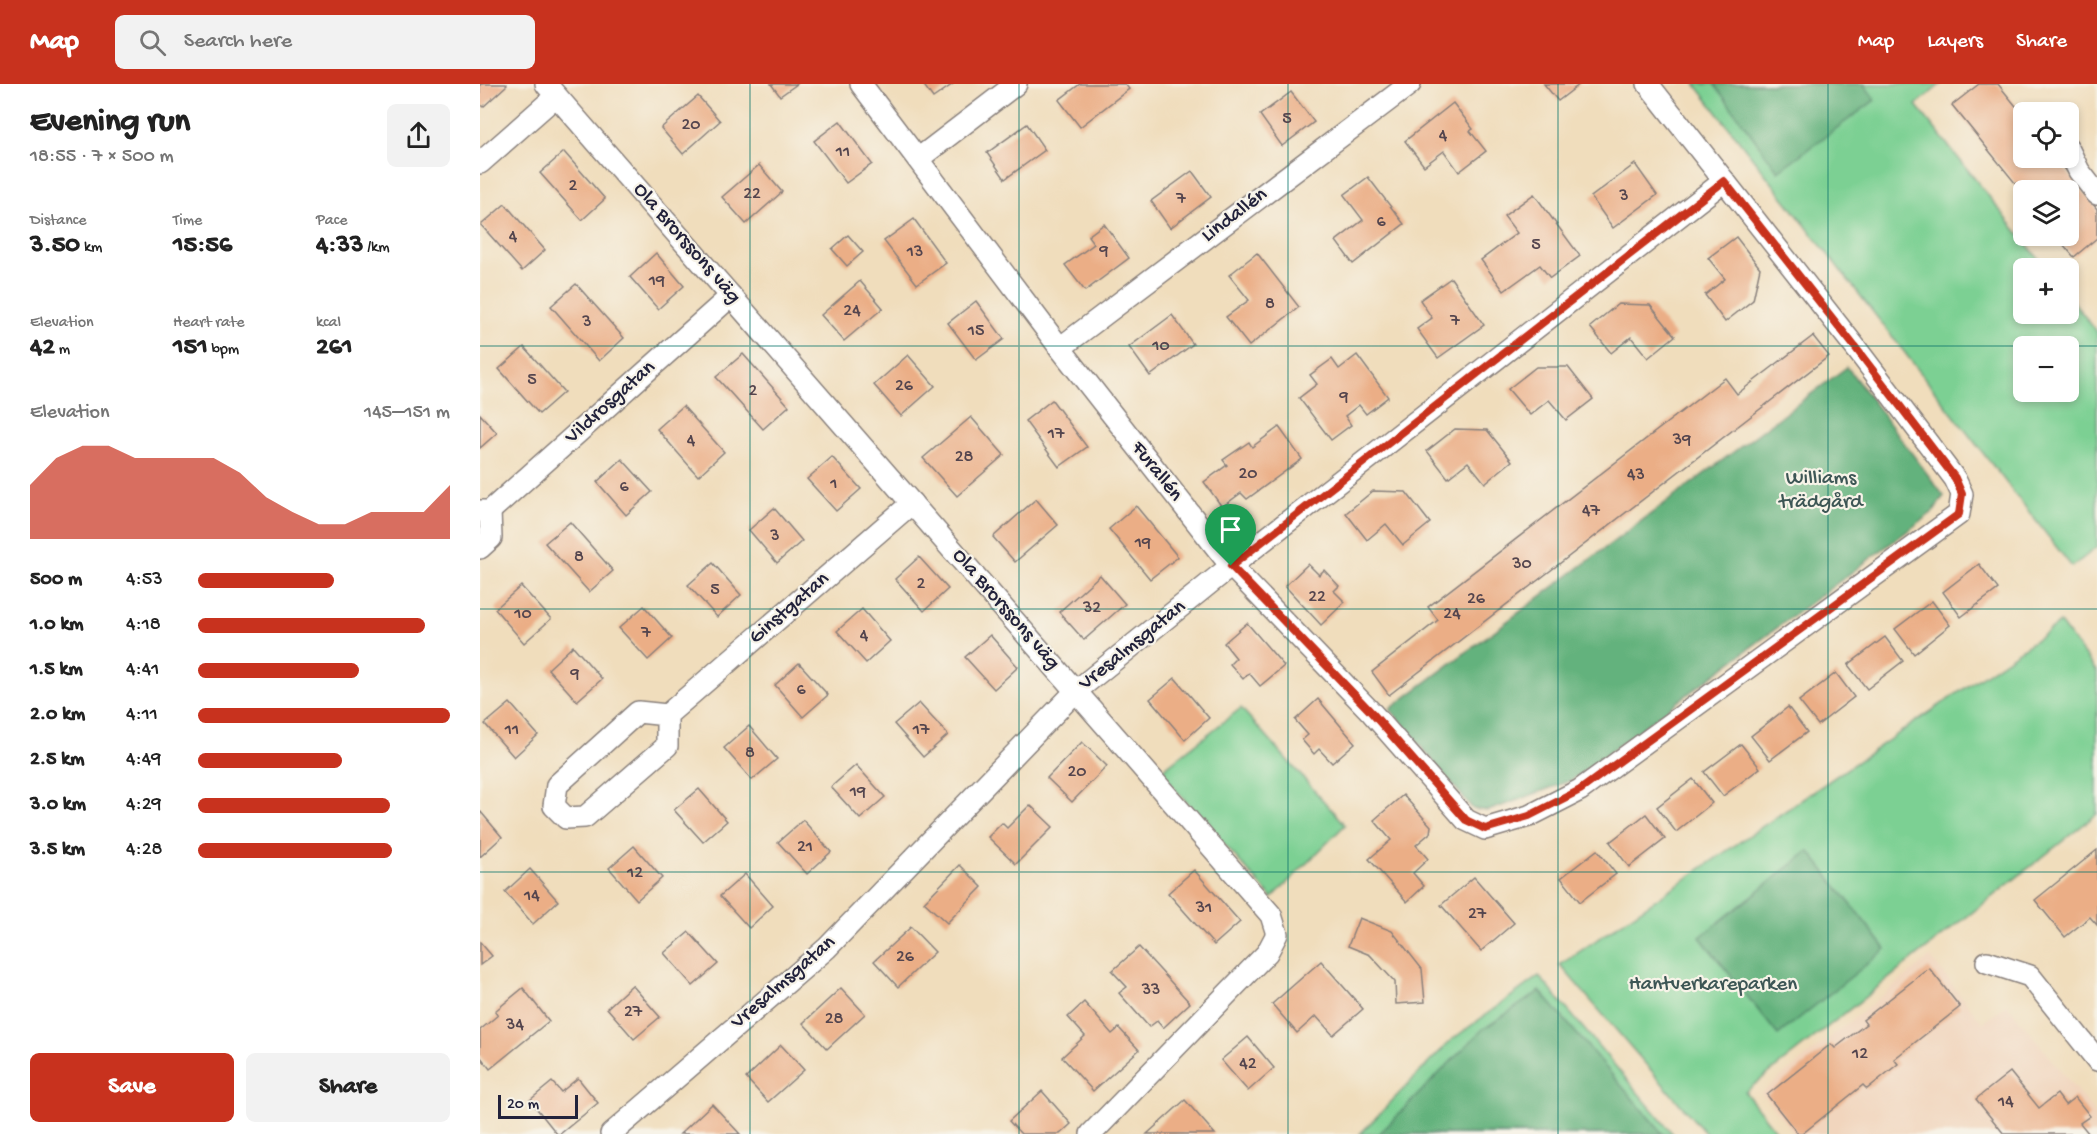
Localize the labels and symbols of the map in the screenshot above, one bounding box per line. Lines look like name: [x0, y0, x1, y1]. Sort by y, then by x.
house number: 5: [1282, 109, 1292, 130]
house number: 20: [681, 115, 701, 136]
house number: 4: [1439, 126, 1448, 147]
house number: 11: [835, 142, 850, 163]
house number: 2: [569, 176, 578, 197]
street label: Ola Brorssons väg: [627, 178, 745, 310]
street label: Lindallén: [1197, 183, 1273, 249]
house number: 22: [743, 184, 761, 205]
house number: 3: [1618, 186, 1629, 207]
house number: 7: [1175, 189, 1186, 210]
house number: 6: [1376, 212, 1386, 233]
house number: 4: [509, 227, 518, 248]
house number: 5: [1531, 235, 1541, 256]
house number: 9: [1098, 241, 1109, 262]
house number: 13: [906, 242, 923, 263]
house number: 19: [648, 271, 665, 292]
house number: 8: [1265, 294, 1275, 315]
house number: 24: [843, 301, 861, 322]
house number: 7: [1449, 311, 1460, 332]
house number: 3: [581, 312, 592, 333]
house number: 15: [967, 321, 984, 342]
house number: 10: [1151, 336, 1170, 357]
street label: Vildrosgatan: [560, 356, 661, 451]
house number: 5: [527, 370, 537, 391]
house number: 26: [895, 376, 914, 397]
house number: 2: [749, 381, 758, 402]
house number: 9: [1338, 387, 1349, 408]
house number: 17: [1047, 424, 1065, 445]
house number: 39: [1672, 430, 1691, 451]
house number: 4: [687, 431, 696, 452]
street label: Furallén: [1124, 436, 1187, 507]
house number: 28: [955, 447, 973, 468]
house number: 20: [1238, 464, 1258, 485]
house number: 43: [1627, 465, 1645, 486]
park label: Williams trädgård: [1777, 467, 1864, 516]
house number: 1: [829, 474, 838, 495]
house number: 6: [619, 477, 629, 498]
house number: 47: [1582, 501, 1601, 522]
pin: [1205, 504, 1256, 566]
house number: 3: [769, 526, 780, 547]
house number: 19: [1134, 533, 1151, 554]
street label: Ola Brorssons väg: [946, 544, 1064, 676]
house number: 8: [574, 547, 584, 568]
house number: 30: [1511, 554, 1532, 575]
street label: Ginstgatan: [745, 567, 835, 651]
house number: 2: [917, 574, 926, 595]
house number: 5: [710, 580, 720, 601]
house number: 22: [1308, 587, 1326, 608]
house number: 26: [1467, 589, 1486, 610]
street label: Vresalmsgatan: [1074, 595, 1192, 697]
house number: 32: [1082, 598, 1101, 619]
house number: 10: [513, 604, 532, 625]
house number: 24: [1443, 604, 1461, 625]
house number: 7: [640, 623, 651, 644]
house number: 4: [860, 626, 869, 647]
house number: 9: [569, 664, 580, 685]
house number: 6: [796, 680, 806, 701]
house number: 11: [504, 720, 519, 741]
house number: 17: [912, 720, 930, 741]
house number: 8: [745, 743, 755, 764]
house number: 20: [1067, 762, 1087, 783]
house number: 19: [849, 782, 866, 803]
house number: 21: [797, 837, 813, 858]
house number: 12: [626, 863, 643, 884]
house number: 14: [523, 886, 540, 907]
house number: 31: [1195, 898, 1212, 919]
house number: 27: [1468, 904, 1487, 925]
street label: Vresalmsgatan: [726, 931, 841, 1036]
house number: 26: [896, 947, 915, 968]
park label: Hantverkareparken: [1629, 973, 1797, 998]
house number: 33: [1141, 980, 1160, 1001]
house number: 27: [624, 1002, 643, 1023]
house number: 28: [825, 1009, 843, 1030]
house number: 34: [505, 1015, 524, 1036]
house number: 12: [1851, 1044, 1868, 1065]
house number: 42: [1239, 1054, 1257, 1075]
scale bar: [498, 1092, 578, 1120]
house number: 14: [1997, 1092, 2014, 1113]

